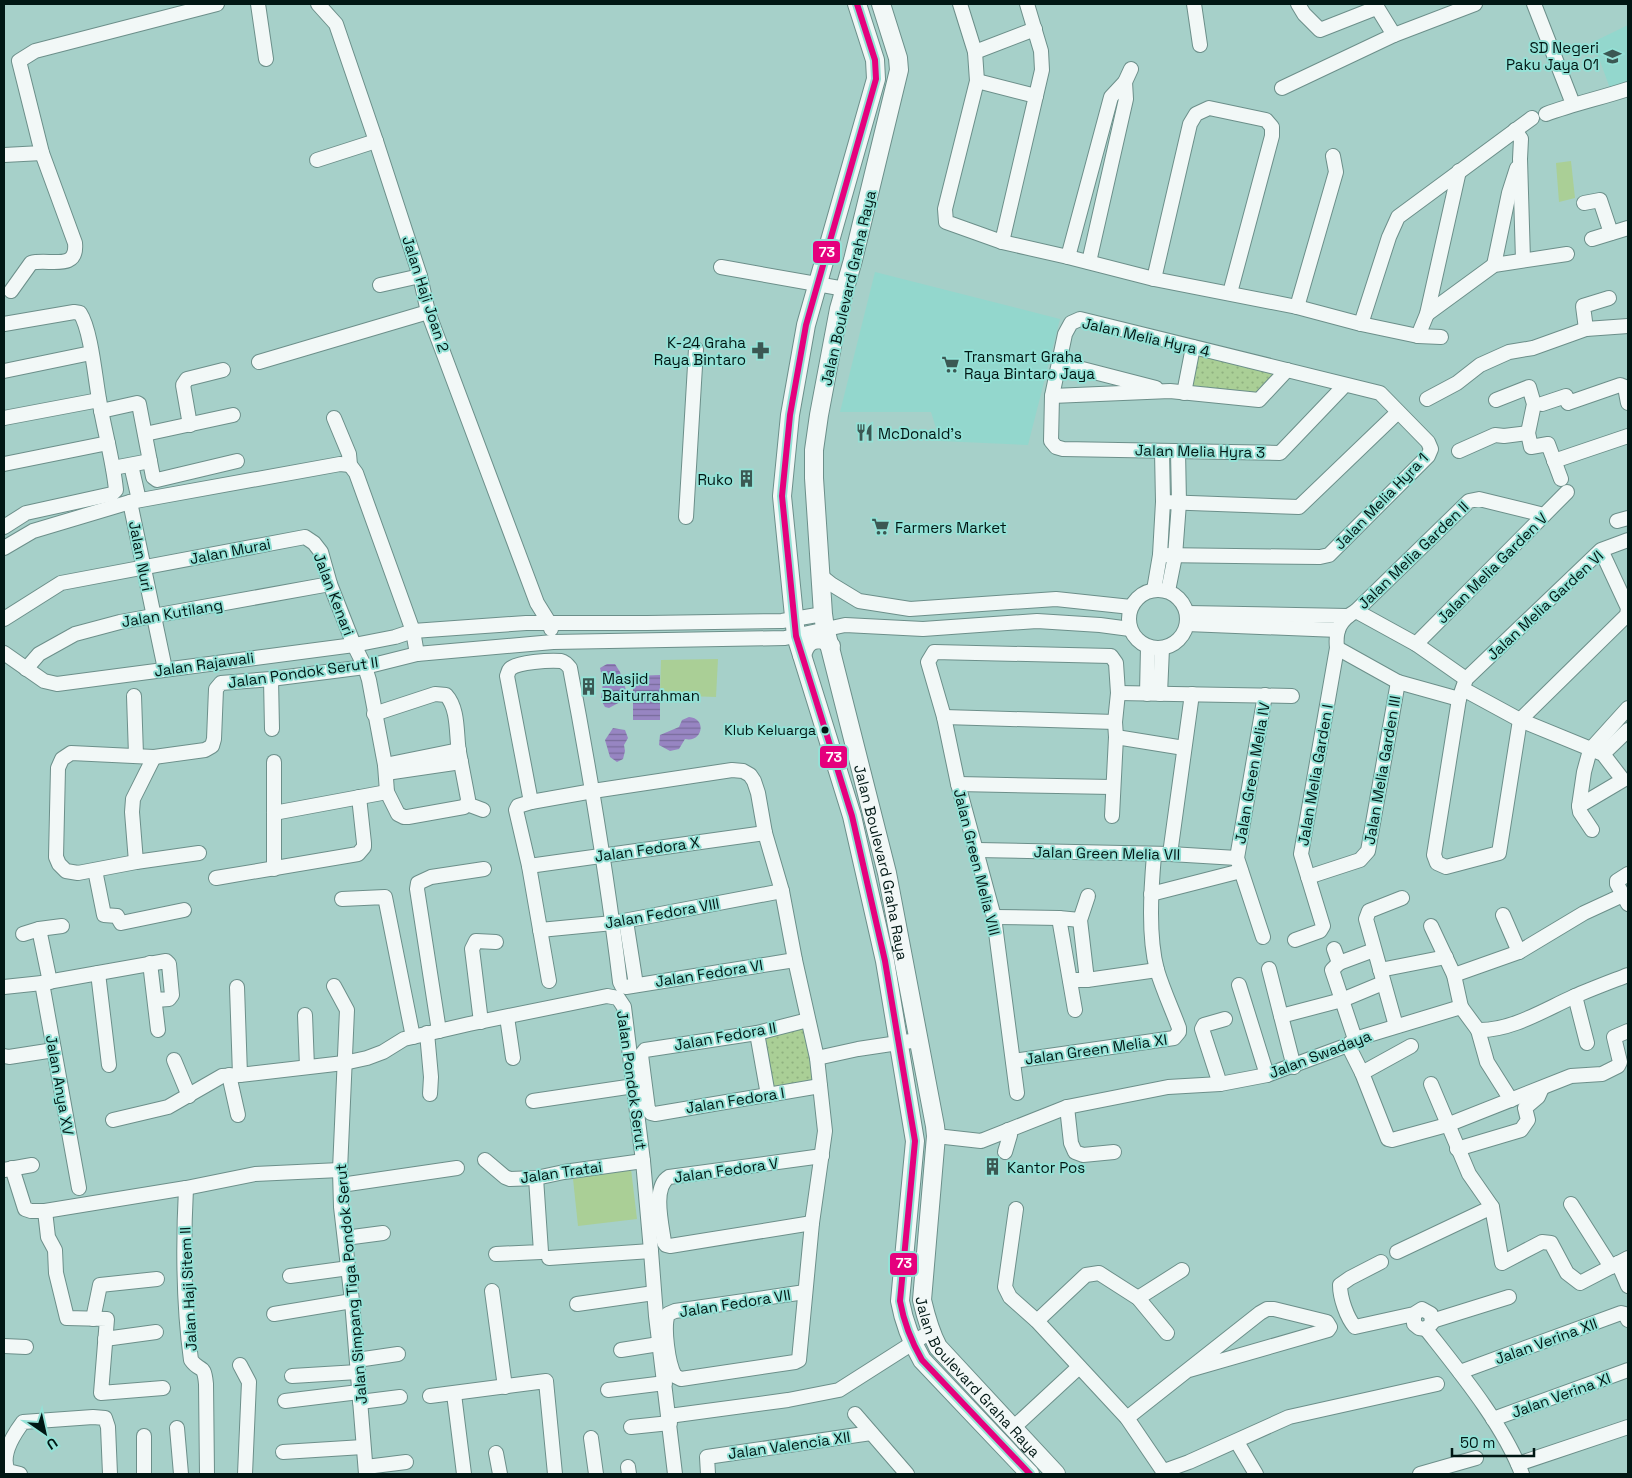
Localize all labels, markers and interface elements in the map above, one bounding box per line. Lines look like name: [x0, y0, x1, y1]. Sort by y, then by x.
place label: SD Negeri Paku Jaya 01: [1506, 38, 1599, 74]
school or university icon: SD Negeri Paku Jaya 01: [1603, 46, 1623, 66]
street label: Jalan Boulevard Graha Raya: [816, 188, 880, 387]
street label: Jalan Haji Joan 2: [398, 234, 454, 354]
line badge: 73: [812, 240, 841, 264]
text: 73: [819, 243, 835, 261]
street label: Jalan Melia Hyra 4: [1080, 313, 1212, 361]
place label: K-24 Graha Raya Bintaro: [654, 333, 746, 369]
pharmacy icon: K-24 Graha Raya Bintaro: [750, 341, 770, 361]
place label: Transmart Graha Raya Bintaro Jaya: [964, 347, 1095, 383]
supermarket icon: Transmart Graha Raya Bintaro Jaya: [940, 355, 960, 375]
restaurant icon: McDonald's: [854, 423, 874, 443]
place label: McDonald's: [878, 424, 962, 443]
street label: Jalan Melia Hyra 3: [1135, 440, 1265, 462]
street label: Jalan Melia Hyra 1: [1330, 449, 1432, 553]
building icon: Ruko: [737, 469, 757, 489]
place label: Ruko: [697, 470, 733, 489]
street label: Jalan Melia Garden II: [1354, 497, 1472, 613]
street label: Jalan Melia Garden V: [1433, 509, 1551, 627]
supermarket icon: Farmers Market: [871, 517, 891, 537]
place label: Farmers Market: [895, 518, 1007, 537]
street label: Jalan Nuri: [125, 519, 157, 593]
street label: Jalan Murai: [188, 534, 272, 568]
street label: Jalan Melia Garden VI: [1483, 546, 1607, 664]
street label: Jalan Kenari: [309, 550, 359, 638]
street label: Jalan Kutilang: [120, 595, 224, 631]
street label: Jalan Rajawali: [153, 648, 255, 680]
street label: Jalan Pondok Serut II: [227, 652, 379, 692]
place label: Masjid Baiturrahman: [602, 669, 700, 705]
building icon: Masjid Baiturrahman: [578, 677, 598, 697]
street label: Jalan Melia Garden III: [1360, 694, 1404, 846]
street label: Jalan Green Melia IV: [1230, 701, 1274, 845]
street label: Jalan Melia Garden I: [1293, 703, 1337, 847]
place label: Klub Keluarga: [724, 721, 816, 739]
marker: Klub Keluarga: [820, 725, 830, 735]
line badge: 73: [819, 745, 848, 769]
text: 73: [826, 748, 842, 766]
street label: Jalan Boulevard Graha Raya: [850, 763, 913, 962]
street label: Jalan Green Melia VIII: [950, 787, 1004, 937]
street label: Jalan Fedora X: [593, 832, 701, 866]
street label: Jalan Green Melia VII: [1033, 842, 1181, 864]
street label: Jalan Fedora VIII: [603, 894, 721, 932]
street label: Jalan Fedora VI: [654, 955, 764, 991]
street label: Jalan Pondok Serut: [613, 1009, 651, 1151]
street label: Jalan Fedora II: [672, 1018, 778, 1054]
street label: Jalan Swadaya: [1266, 1026, 1374, 1082]
street label: Jalan Green Melia XI: [1024, 1030, 1168, 1068]
street label: Jalan Anya XV: [42, 1033, 78, 1137]
street label: Jalan Fedora I: [684, 1083, 786, 1117]
street label: Jalan Fedora V: [673, 1153, 779, 1187]
street label: Jalan Tratai: [519, 1157, 603, 1187]
building icon: Kantor Pos: [983, 1157, 1003, 1177]
place label: Kantor Pos: [1007, 1158, 1085, 1177]
street label: Jalan Simpang Tiga Pondok Serut: [331, 1163, 371, 1405]
street label: Jalan Haji Sitem II: [175, 1226, 201, 1352]
line badge: 73: [889, 1252, 918, 1276]
text: 73: [896, 1254, 912, 1272]
street label: Jalan Fedora VII: [678, 1285, 792, 1321]
street label: Jalan Boulevard Graha Raya: [912, 1294, 1045, 1461]
street label: Jalan Verina XII: [1492, 1314, 1600, 1368]
street label: Jalan Verina XI: [1509, 1368, 1613, 1422]
north arrow: [20, 1408, 70, 1458]
scale bar: [1452, 1426, 1534, 1458]
street label: Jalan Valencia XII: [727, 1427, 851, 1463]
text: 50 m: [1460, 1433, 1495, 1452]
text: U: [43, 1434, 61, 1454]

